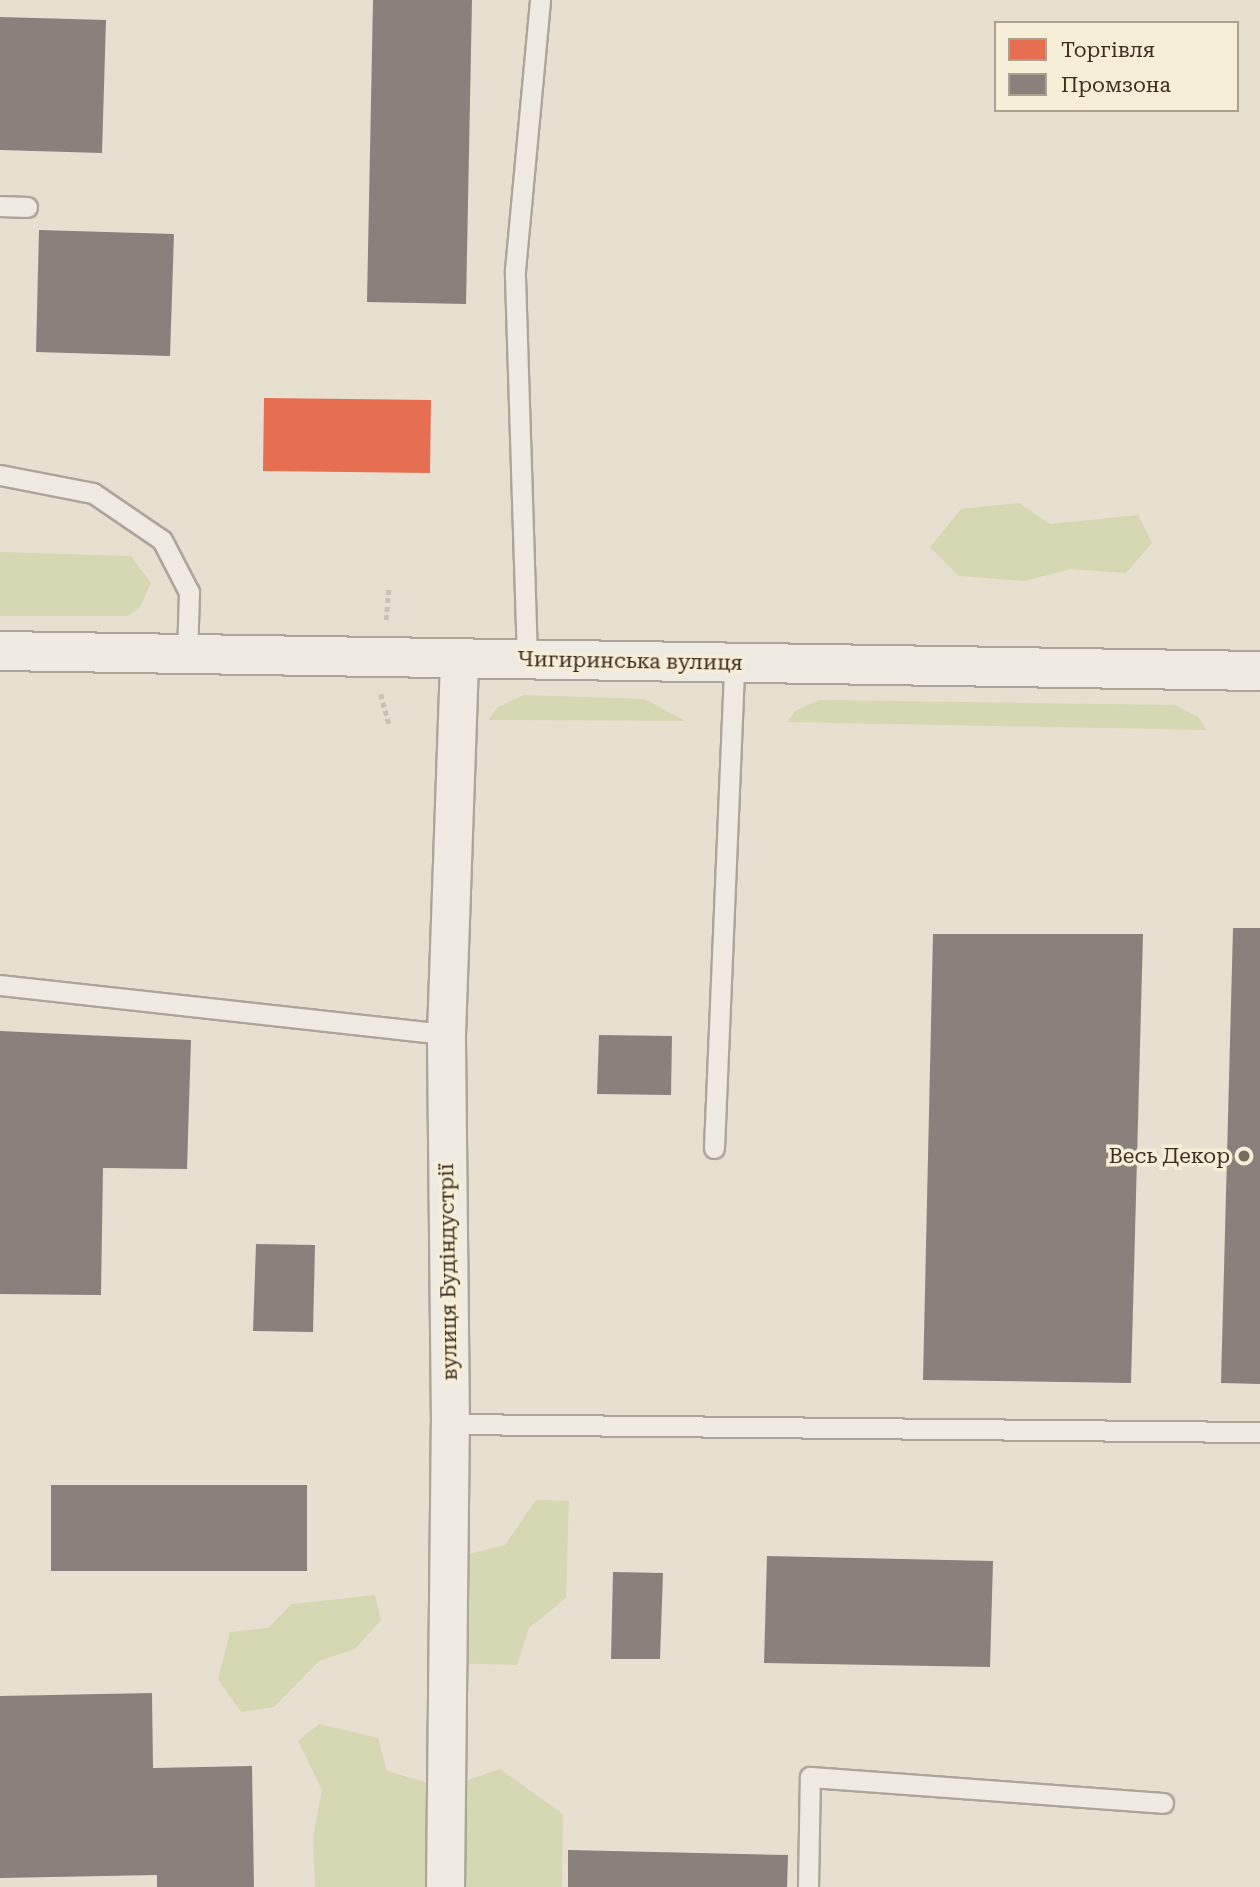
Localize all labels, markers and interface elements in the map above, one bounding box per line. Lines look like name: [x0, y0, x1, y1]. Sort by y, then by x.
legend: [994, 21, 1239, 112]
text: Торгівля: [1061, 38, 1155, 62]
text: Промзона: [1061, 73, 1171, 97]
street label: Чигиринська вулиця: [517, 646, 743, 676]
place label: Весь Декор: [1109, 1143, 1230, 1169]
marker: Весь Декор: [1236, 1148, 1252, 1164]
street label: вулиця Будіндустрії: [434, 1163, 462, 1381]

